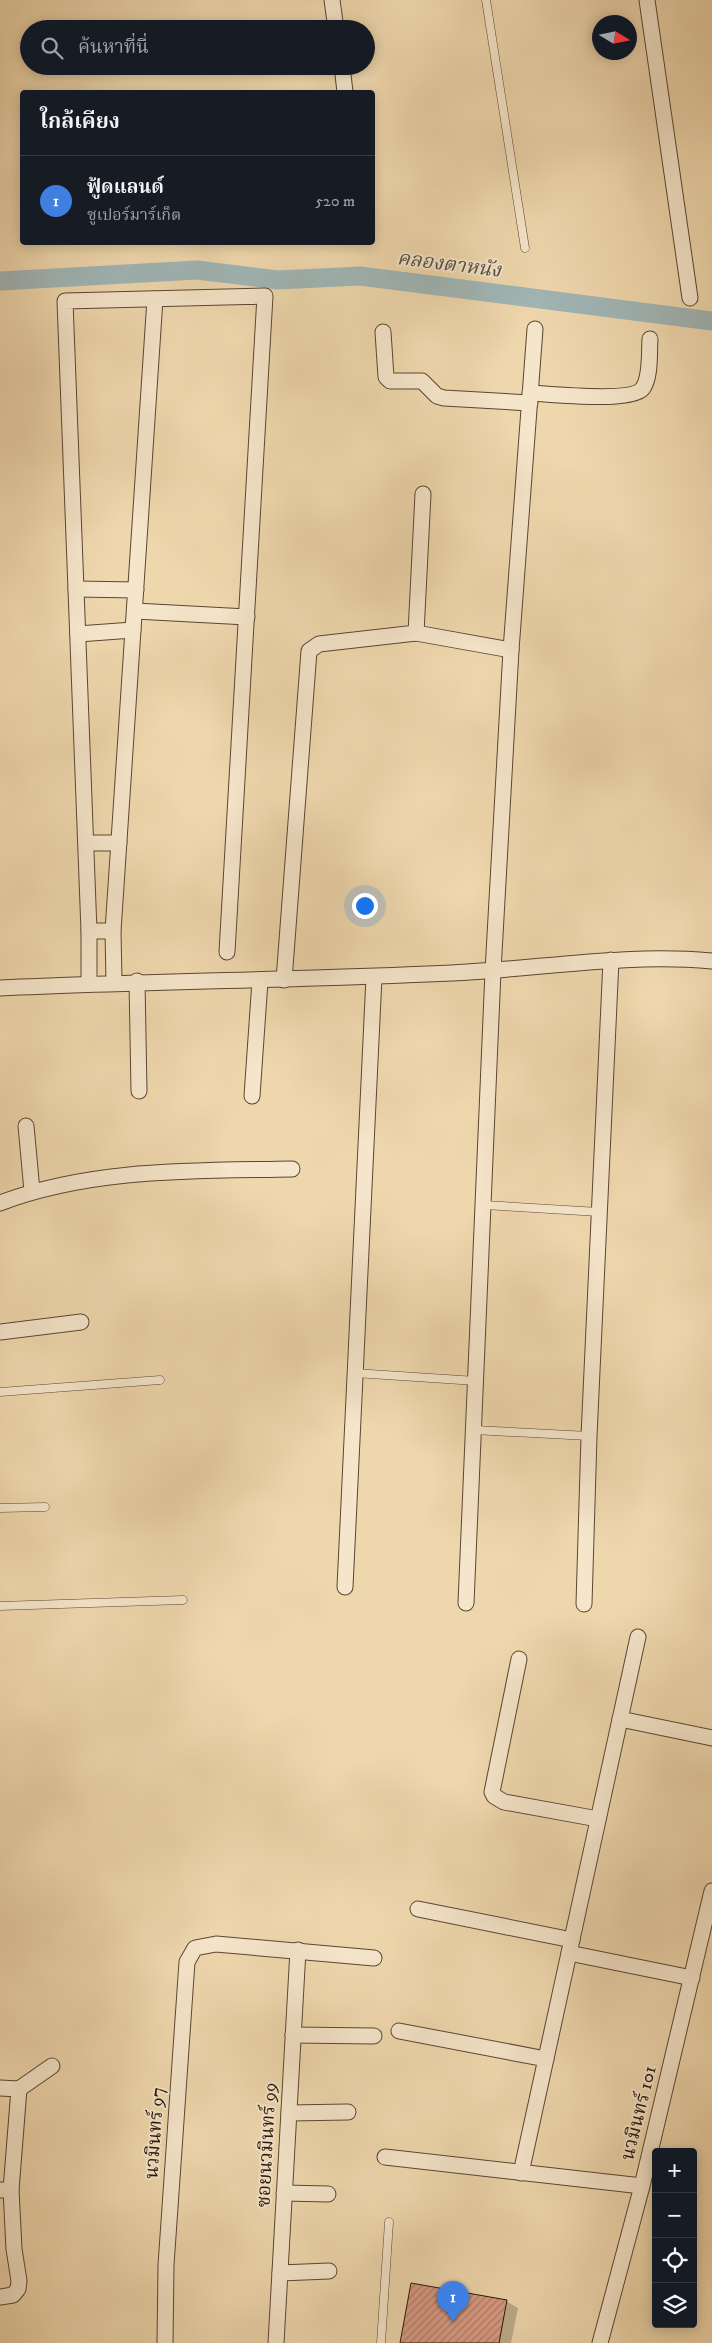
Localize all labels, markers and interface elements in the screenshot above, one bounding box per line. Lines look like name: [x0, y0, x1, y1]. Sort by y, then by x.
north arrow: [592, 15, 637, 60]
search box: [20, 20, 375, 75]
icon: search: [38, 34, 66, 62]
text: ค้นหาที่นี่: [78, 36, 149, 59]
text: ใกล้เคียง: [40, 109, 120, 135]
text: ฟู้ดแลนด์: [87, 176, 164, 199]
text: 1: [53, 191, 59, 211]
text: 520 m: [315, 191, 355, 211]
text: ซูเปอร์มาร์เก็ต: [87, 205, 181, 225]
water label: คลองตาหนัง: [396, 246, 503, 284]
your location: [352, 893, 378, 919]
street label: นวมินทร์ 101: [615, 2063, 662, 2163]
street label: ซอยนวมินทร์ 99: [251, 2082, 282, 2208]
street label: นวมินทร์ 97: [139, 2086, 170, 2180]
map controls: [652, 2148, 697, 2328]
button: +: [652, 2148, 697, 2193]
button: −: [652, 2193, 697, 2238]
button: locate: [652, 2238, 697, 2283]
pin: 1: [437, 2281, 469, 2322]
button: layers: [652, 2283, 697, 2328]

